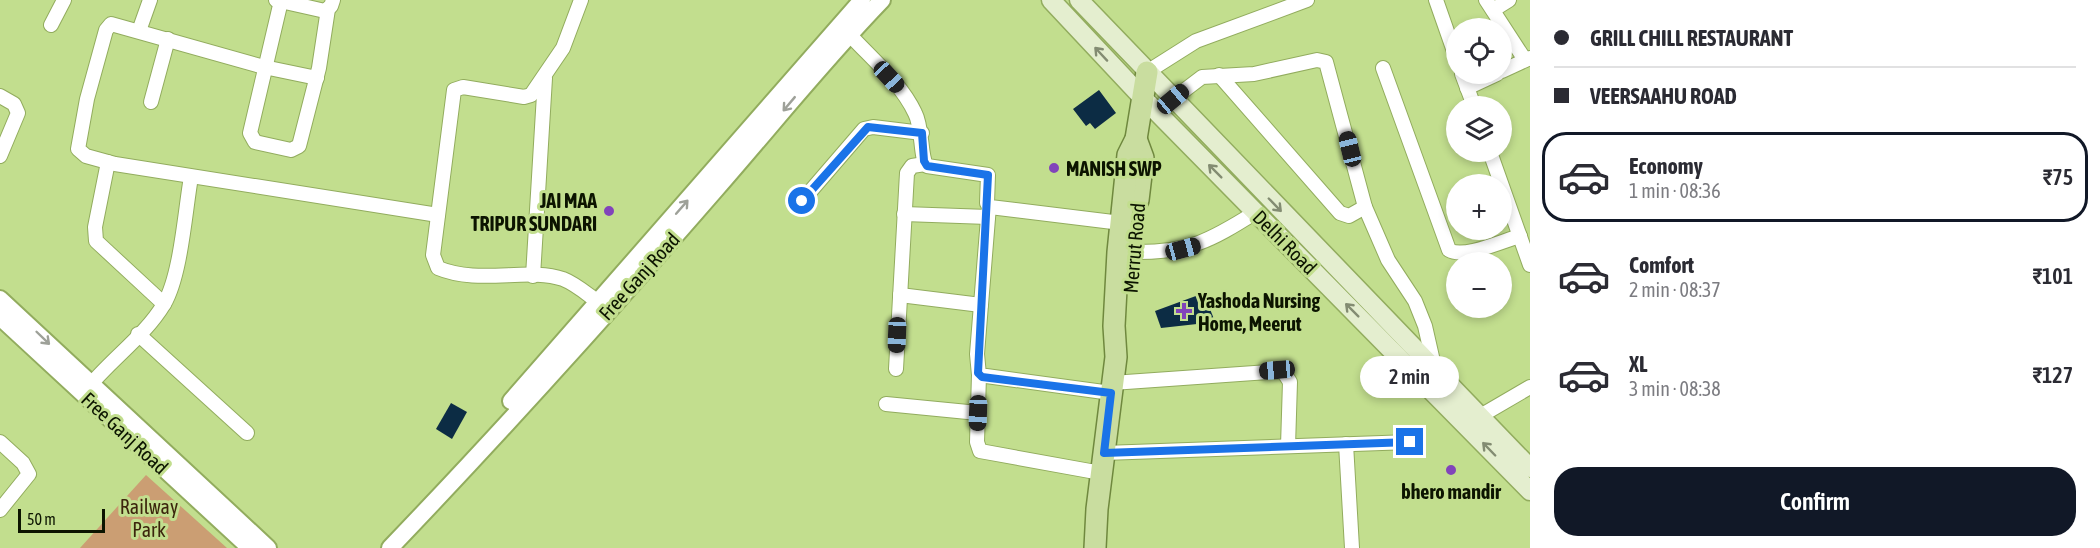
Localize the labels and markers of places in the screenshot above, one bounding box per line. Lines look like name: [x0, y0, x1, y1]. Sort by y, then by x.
place label: MANISH SWP: [1066, 157, 1162, 180]
marker: MANISH SWP: [1047, 161, 1061, 175]
place label: JAI MAA TRIPUR SUNDARI: [471, 189, 597, 235]
marker: JAI MAA TRIPUR SUNDARI: [602, 204, 616, 218]
place label: Yashoda Nursing Home, Meerut: [1197, 289, 1320, 335]
marker: Yashoda Nursing Home, Meerut: [1175, 302, 1193, 320]
marker: bhero mandir: [1444, 463, 1458, 477]
place label: bhero mandir: [1401, 480, 1502, 503]

